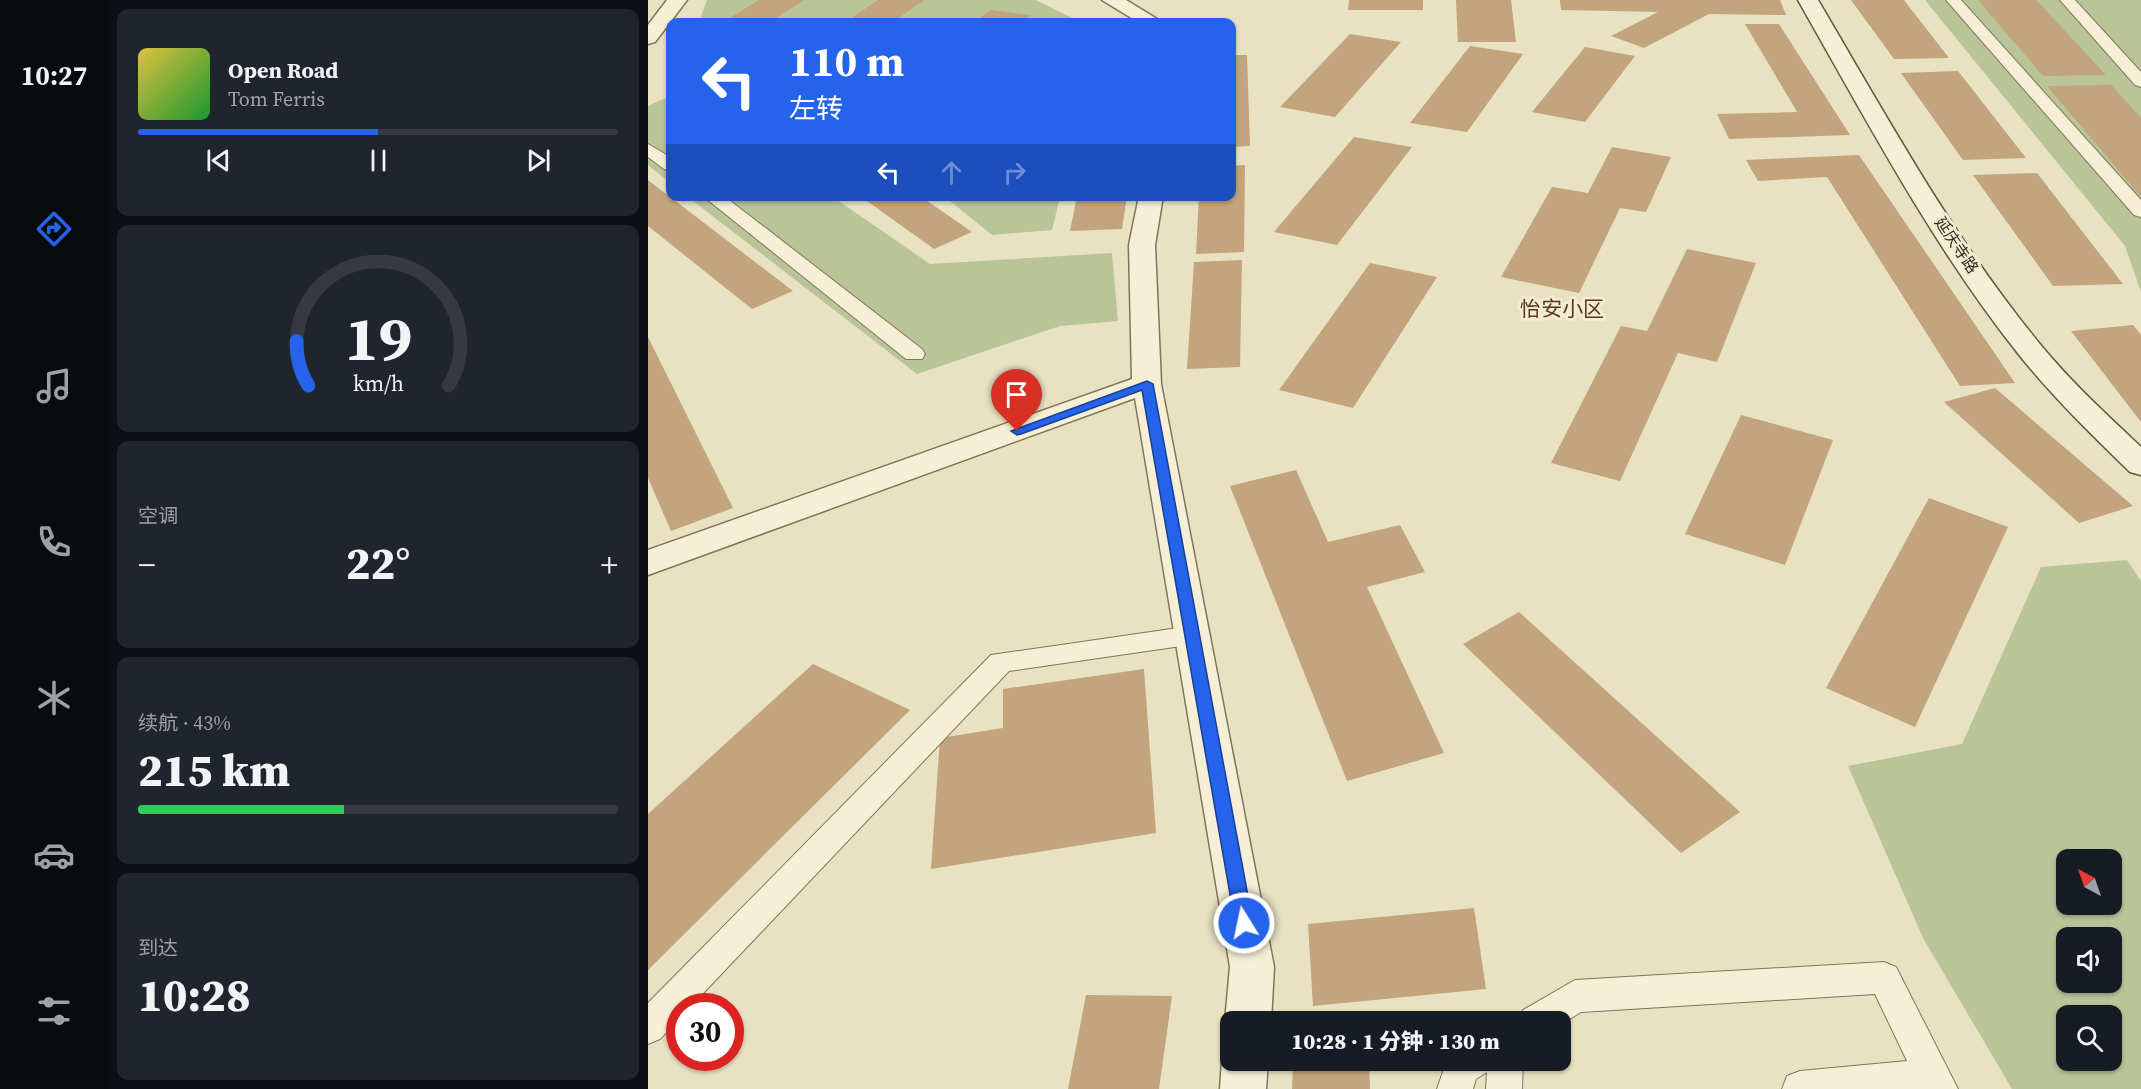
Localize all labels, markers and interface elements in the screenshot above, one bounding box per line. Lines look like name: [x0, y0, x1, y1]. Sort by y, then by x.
text: 110 m: [789, 32, 904, 90]
icon: left: [690, 42, 768, 120]
text: Open Road: [228, 55, 338, 85]
text: 10:27: [21, 57, 87, 94]
text: Tom Ferris: [228, 85, 325, 113]
text: 左转: [789, 90, 843, 127]
icon: previous: [202, 144, 235, 177]
icon: pause: [362, 144, 395, 177]
icon: next: [522, 144, 555, 177]
icon: left: [872, 156, 905, 189]
icon: ahead: [935, 156, 968, 189]
icon: right: [998, 156, 1031, 189]
icon: directions: [33, 208, 75, 250]
street label: 延庆寺路: [1930, 212, 1984, 278]
district label: 怡安小区: [1520, 294, 1604, 323]
text: 19: [344, 295, 412, 381]
icon: music: [33, 365, 75, 407]
text: km/h: [352, 369, 404, 398]
pin: [991, 369, 1042, 431]
icon: arrive: [1000, 378, 1033, 411]
text: 空调: [138, 502, 178, 530]
icon: phone: [33, 521, 75, 563]
text: 22°: [346, 532, 410, 594]
text: −: [138, 542, 156, 587]
text: +: [600, 542, 618, 587]
icon: climate: [33, 677, 75, 719]
text: 续航 · 43%: [138, 709, 231, 737]
text: 215 km: [138, 739, 290, 801]
icon: car: [33, 834, 75, 876]
north arrow: [2056, 849, 2122, 915]
map controls: [2056, 849, 2122, 1071]
position arrow: [1212, 891, 1276, 955]
button: sound: [2056, 927, 2122, 993]
text: 到达: [138, 934, 178, 962]
text: 10:28: [138, 964, 251, 1026]
icon: filters: [33, 990, 75, 1032]
speed limit sign: 30: [666, 993, 744, 1071]
button: search: [2056, 1005, 2122, 1071]
text: 10:28 · 1 分钟 · 130 m: [1291, 1026, 1500, 1056]

